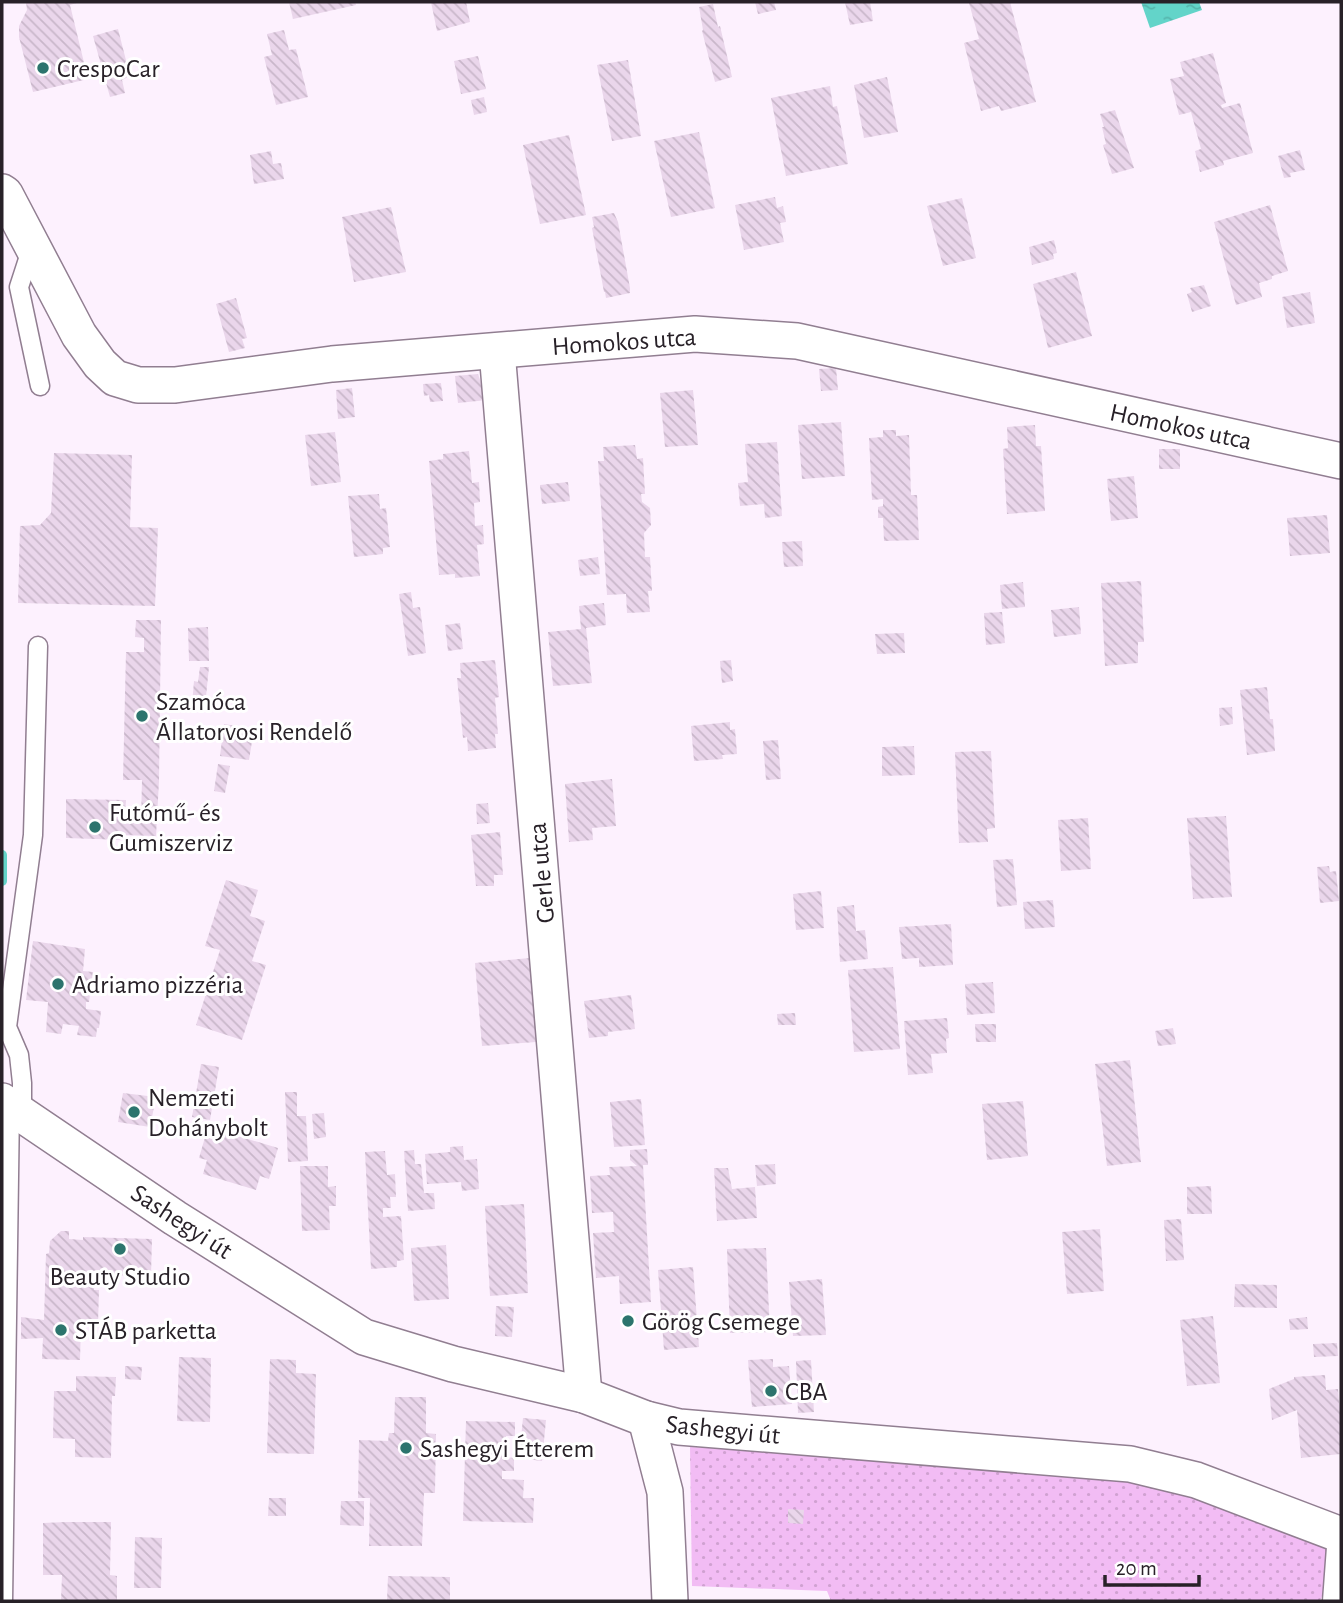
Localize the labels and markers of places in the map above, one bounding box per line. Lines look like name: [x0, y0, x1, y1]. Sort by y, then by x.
place label: CrespoCar: [57, 56, 160, 82]
marker: CrespoCar: [35, 60, 51, 76]
place label: Szamóca Állatorvosi Rendelő: [156, 689, 352, 745]
marker: Szamóca Állatorvosi Rendelő: [134, 708, 150, 724]
place label: Futómű- és Gumiszerviz: [109, 800, 233, 856]
marker: Futómű- és Gumiszerviz: [87, 819, 103, 835]
place label: Adriamo pizzéria: [72, 972, 244, 998]
marker: Adriamo pizzéria: [50, 976, 66, 992]
place label: Nemzeti Dohánybolt: [148, 1085, 268, 1141]
marker: Nemzeti Dohánybolt: [126, 1104, 142, 1120]
marker: Beauty Studio: [112, 1241, 128, 1257]
place label: Beauty Studio: [50, 1264, 190, 1290]
place label: Görög Csemege: [642, 1309, 800, 1335]
marker: Görög Csemege: [620, 1313, 636, 1329]
place label: STÁB parketta: [75, 1316, 217, 1344]
marker: STÁB parketta: [53, 1322, 69, 1338]
place label: CBA: [785, 1379, 828, 1405]
marker: CBA: [763, 1383, 779, 1399]
place label: Sashegyi Étterem: [420, 1434, 594, 1462]
marker: Sashegyi Étterem: [398, 1440, 414, 1456]

